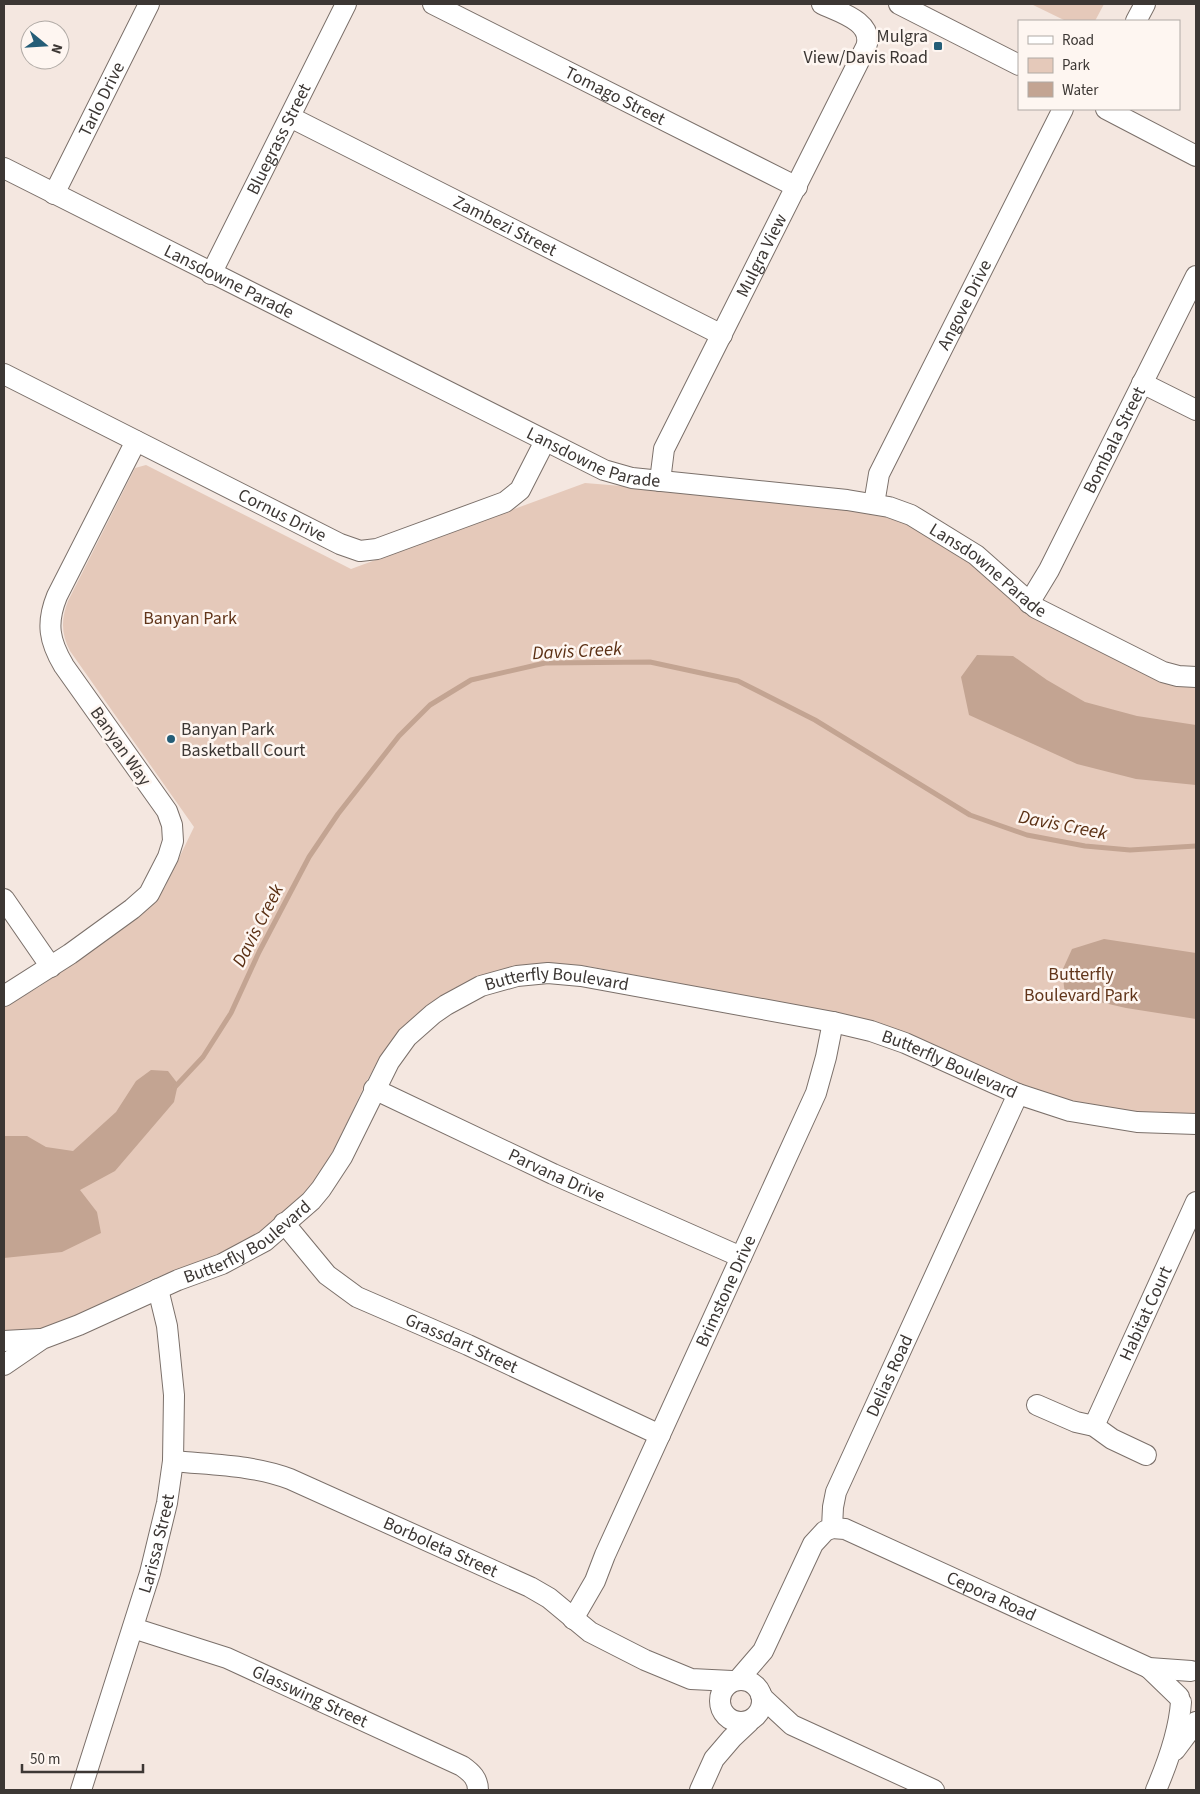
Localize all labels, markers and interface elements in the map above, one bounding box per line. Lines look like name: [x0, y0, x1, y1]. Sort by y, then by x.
north arrow: [20, 20, 70, 70]
legend: [1018, 20, 1180, 110]
place label: Mulgra View/Davis Road: [803, 24, 928, 70]
text: Road: [1062, 30, 1094, 51]
marker: Mulgra View/Davis Road: [932, 40, 944, 52]
text: N: [45, 41, 67, 56]
text: Park: [1062, 55, 1091, 76]
street label: Tarlo Drive: [73, 58, 131, 141]
street label: Tomago Street: [560, 60, 670, 132]
street label: Bluegrass Street: [241, 79, 317, 199]
text: Water: [1062, 80, 1099, 101]
street label: Zambezi Street: [449, 189, 561, 263]
street label: Mulgra View: [730, 209, 793, 302]
street label: Lansdowne Parade: [160, 239, 298, 325]
street label: Angove Drive: [932, 255, 998, 354]
street label: Bombala Street: [1077, 382, 1152, 498]
street label: Lansdowne Parade: [522, 421, 662, 494]
street label: Cornus Drive: [234, 482, 331, 548]
street label: Lansdowne Parade: [924, 517, 1050, 624]
park label: Banyan Park: [143, 606, 237, 631]
water label: Davis Creek: [531, 636, 624, 667]
street label: Banyan Way: [84, 702, 157, 791]
place label: Banyan Park Basketball Court: [181, 717, 305, 763]
marker: Banyan Park Basketball Court: [165, 733, 177, 745]
water label: Davis Creek: [1016, 804, 1110, 847]
water label: Davis Creek: [226, 879, 291, 972]
street label: Butterfly Boulevard: [482, 961, 631, 997]
park label: Butterfly Boulevard Park: [1024, 962, 1138, 1008]
street label: Butterfly Boulevard: [878, 1024, 1021, 1105]
street label: Parvana Drive: [504, 1143, 609, 1208]
street label: Butterfly Boulevard: [180, 1194, 317, 1290]
street label: Brimstone Drive: [690, 1231, 762, 1351]
street label: Habitat Court: [1113, 1262, 1178, 1365]
street label: Grassdart Street: [401, 1307, 522, 1380]
street label: Delias Road: [860, 1331, 919, 1421]
street label: Larissa Street: [132, 1492, 181, 1596]
street label: Borboleta Street: [379, 1511, 502, 1584]
street label: Cepora Road: [942, 1565, 1040, 1628]
street label: Glasswing Street: [248, 1659, 372, 1734]
scale bar: [22, 1742, 144, 1774]
text: 50 m: [30, 1749, 60, 1770]

